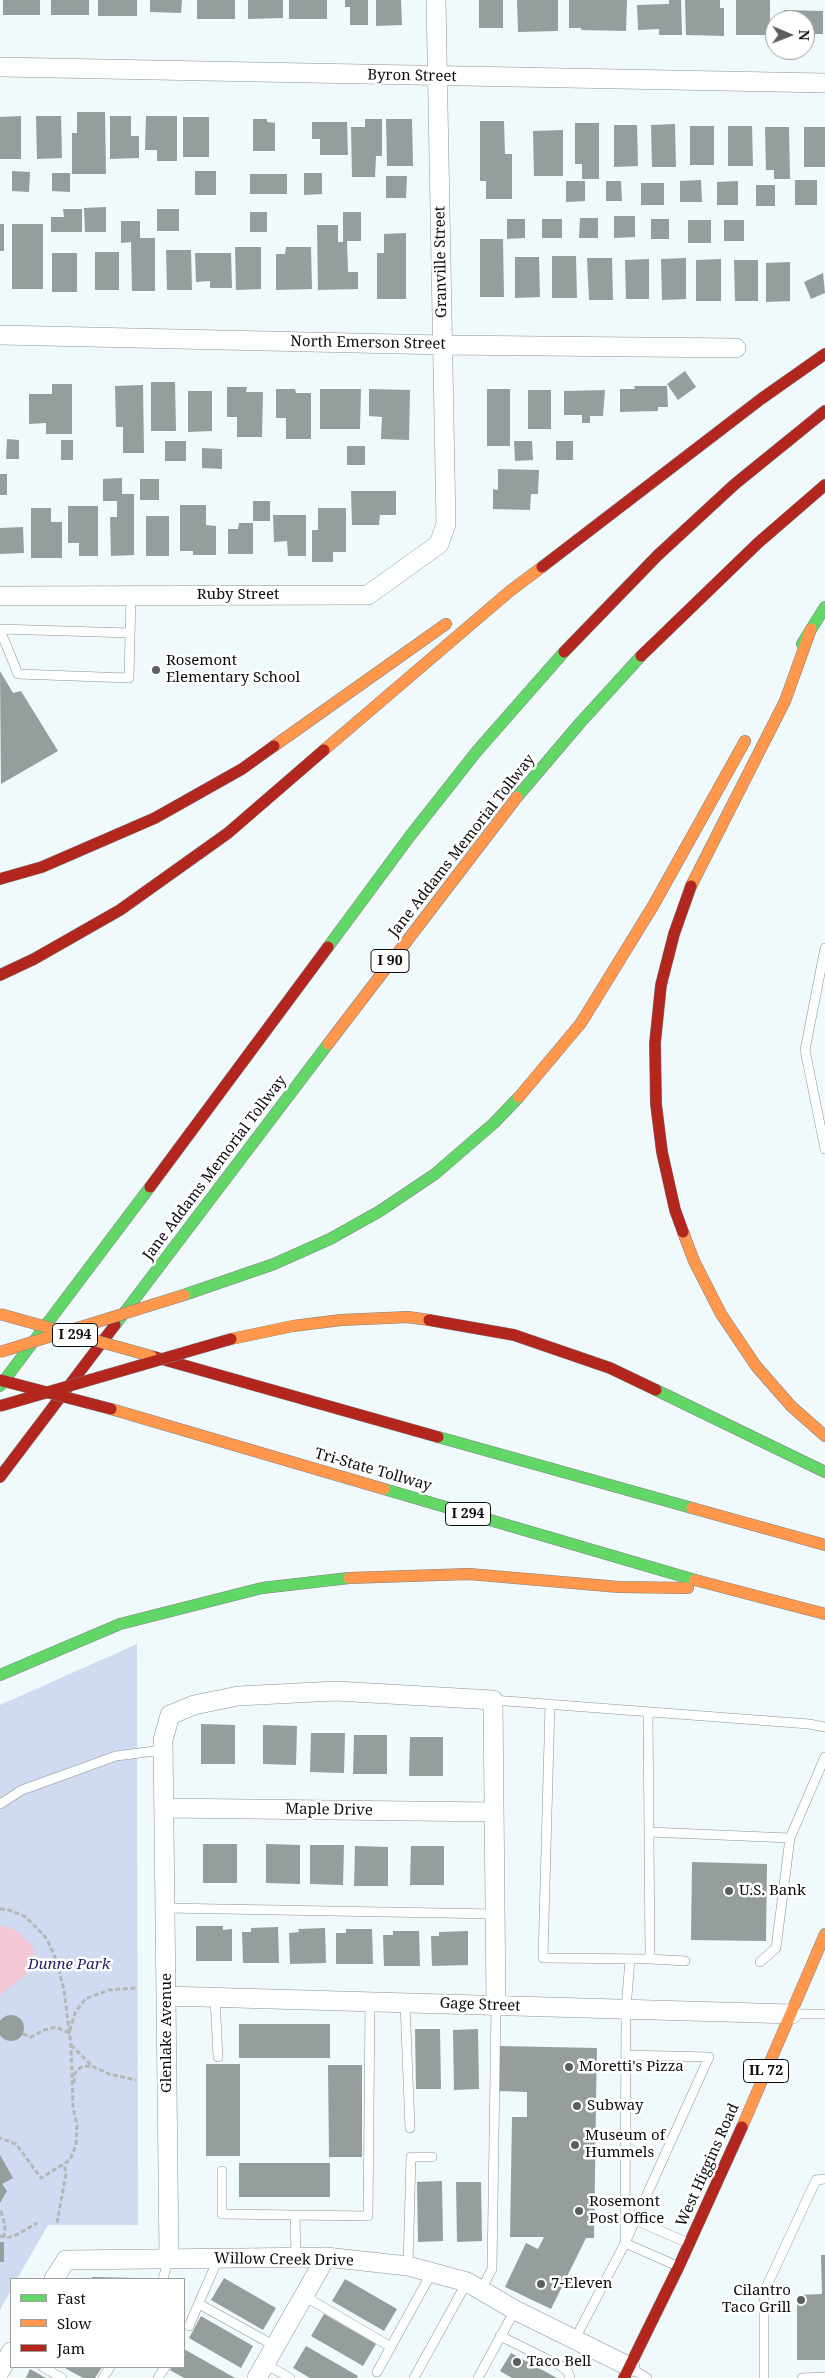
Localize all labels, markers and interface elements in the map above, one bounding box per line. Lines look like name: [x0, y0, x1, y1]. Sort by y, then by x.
north arrow: [765, 10, 815, 60]
text: N: [795, 30, 814, 41]
street label: Byron Street: [367, 66, 457, 86]
street label: Granville Street: [431, 206, 451, 318]
street label: North Emerson Street: [290, 333, 446, 353]
street label: Ruby Street: [197, 586, 279, 604]
place label: Rosemont Elementary School: [166, 652, 300, 687]
marker: Rosemont Elementary School: [150, 664, 162, 676]
street label: Jane Addams Memorial Tollway: [385, 751, 539, 941]
road number: I 90: [371, 949, 409, 972]
street label: Jane Addams Memorial Tollway: [139, 1072, 291, 1264]
road number: I 294: [52, 1324, 98, 1346]
street label: Tri-State Tollway: [312, 1445, 434, 1495]
road number: I 294: [446, 1502, 490, 1526]
street label: Maple Drive: [285, 1800, 373, 1820]
place label: U.S. Bank: [739, 1882, 806, 1900]
marker: U.S. Bank: [723, 1885, 735, 1897]
park label: Dunne Park: [28, 1956, 110, 1974]
street label: Glenlake Avenue: [158, 1973, 176, 2093]
street label: Gage Street: [439, 1995, 521, 2015]
place label: Moretti's Pizza: [579, 2058, 684, 2076]
road number: IL 72: [744, 2060, 788, 2082]
marker: Moretti's Pizza: [563, 2061, 575, 2073]
place label: Subway: [587, 2097, 643, 2115]
marker: Subway: [571, 2100, 583, 2112]
street label: West Higgins Road: [673, 2101, 743, 2229]
place label: Museum of Hummels: [585, 2127, 665, 2162]
marker: Museum of Hummels: [569, 2139, 581, 2151]
place label: Rosemont Post Office: [589, 2193, 664, 2228]
marker: Rosemont Post Office: [573, 2205, 585, 2217]
street label: Willow Creek Drive: [214, 2250, 354, 2270]
place label: 7-Eleven: [551, 2275, 612, 2293]
legend: [10, 2278, 185, 2368]
marker: 7-Eleven: [535, 2278, 547, 2290]
place label: Cilantro Taco Grill: [722, 2282, 791, 2317]
text: Fast: [57, 2288, 86, 2308]
marker: Cilantro Taco Grill: [795, 2294, 807, 2306]
text: Slow: [57, 2313, 91, 2333]
text: Jam: [57, 2338, 85, 2358]
place label: Taco Bell: [527, 2353, 591, 2371]
marker: Taco Bell: [511, 2356, 523, 2368]

